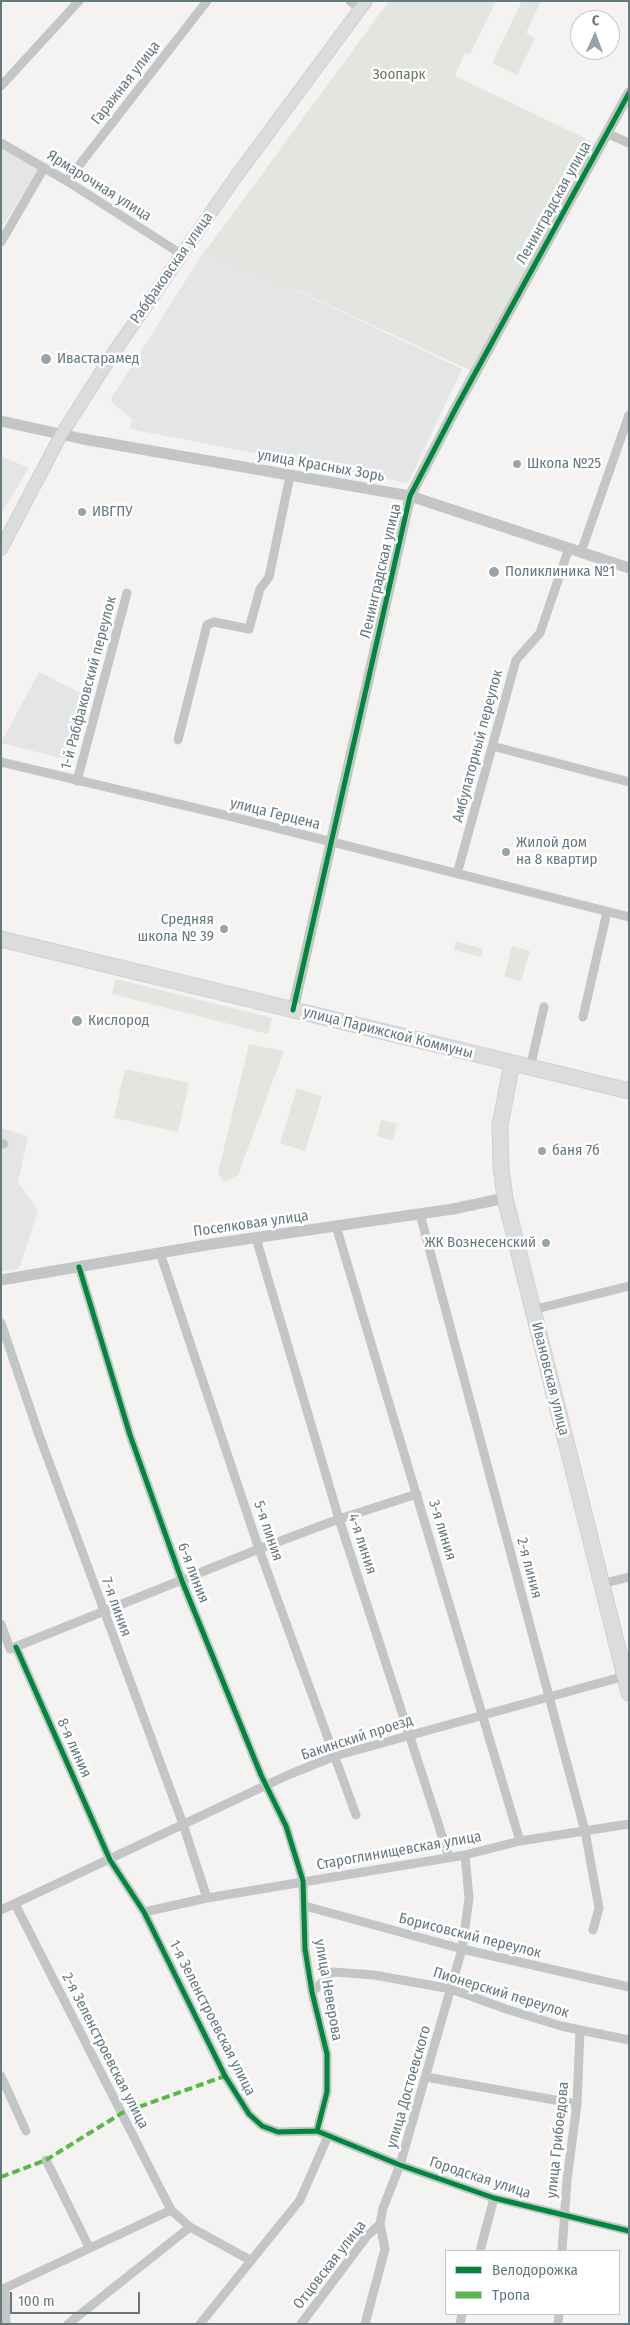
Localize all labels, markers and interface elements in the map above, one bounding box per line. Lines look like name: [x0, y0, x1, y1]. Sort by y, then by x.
north arrow: [570, 10, 620, 60]
text: С: [592, 12, 599, 29]
street label: Гаражная улица: [88, 37, 164, 129]
park label: Зоопарк: [372, 66, 426, 84]
street label: Ленинградская улица: [513, 138, 595, 268]
street label: Ярмарочная улица: [43, 147, 155, 225]
street label: Рабфаковская улица: [127, 209, 217, 327]
place label: Ивастарамед: [57, 350, 139, 368]
marker: Ивастарамед: [39, 352, 53, 366]
street label: улица Красных Зорь: [256, 446, 386, 486]
place label: Школа №25: [527, 455, 601, 473]
marker: Школа №25: [511, 458, 523, 470]
street label: Ленинградская улица: [357, 502, 405, 640]
place label: ИВГПУ: [92, 503, 133, 521]
marker: ИВГПУ: [76, 506, 88, 518]
place label: Поликлиника №1: [505, 563, 615, 581]
marker: Поликлиника №1: [487, 565, 501, 579]
street label: 1-й Рабфаковский переулок: [57, 594, 121, 772]
street label: Амбулаторный переулок: [449, 668, 507, 824]
street label: улица Герцена: [228, 794, 322, 834]
place label: Жилой дом на 8 квартир: [516, 834, 597, 869]
marker: Жилой дом на 8 квартир: [500, 846, 512, 858]
place label: Средняя школа № 39: [138, 911, 214, 946]
marker: Средняя школа № 39: [218, 923, 230, 935]
street label: улица Парижской Коммуны: [301, 1003, 475, 1063]
place label: Кислород: [88, 1012, 149, 1030]
marker: Кислород: [70, 1014, 84, 1028]
place label: баня 7б: [552, 1142, 600, 1160]
marker: баня 7б: [536, 1145, 548, 1157]
street label: Поселковая улица: [192, 1207, 310, 1241]
place label: ЖК Вознесенский: [424, 1234, 536, 1252]
marker: ЖК Вознесенский: [540, 1237, 552, 1249]
street label: Ивановская улица: [527, 1320, 573, 1438]
street label: 3-я линия: [424, 1498, 460, 1562]
street label: 5-я линия: [249, 1499, 287, 1563]
street label: 4-я линия: [344, 1511, 380, 1577]
street label: 2-я линия: [512, 1536, 546, 1600]
street label: 6-я линия: [173, 1540, 213, 1606]
street label: 7-я линия: [97, 1575, 135, 1639]
street label: Бакинский проезд: [299, 1711, 415, 1765]
street label: 8-я линия: [53, 1716, 95, 1780]
street label: Староглинищевская улица: [315, 1828, 483, 1874]
street label: Борисовский переулок: [397, 1910, 543, 1962]
street label: 1-я Зеленстроевская улица: [165, 1937, 259, 2099]
street label: улица Неверова: [310, 1938, 346, 2042]
street label: Пионерский переулок: [431, 1964, 571, 2022]
street label: 2-я Зеленстроевская улица: [58, 1970, 152, 2132]
street label: улица Достоевского: [383, 2024, 435, 2150]
street label: улица Грибоедова: [543, 2081, 573, 2199]
street label: Городская улица: [427, 2153, 533, 2203]
street label: Отцовская улица: [290, 2217, 370, 2313]
legend: [445, 2250, 620, 2315]
text: Велодорожка: [492, 2261, 578, 2279]
scale bar: [12, 2282, 142, 2314]
text: Тропа: [492, 2286, 530, 2304]
text: 100 m: [18, 2292, 55, 2310]

